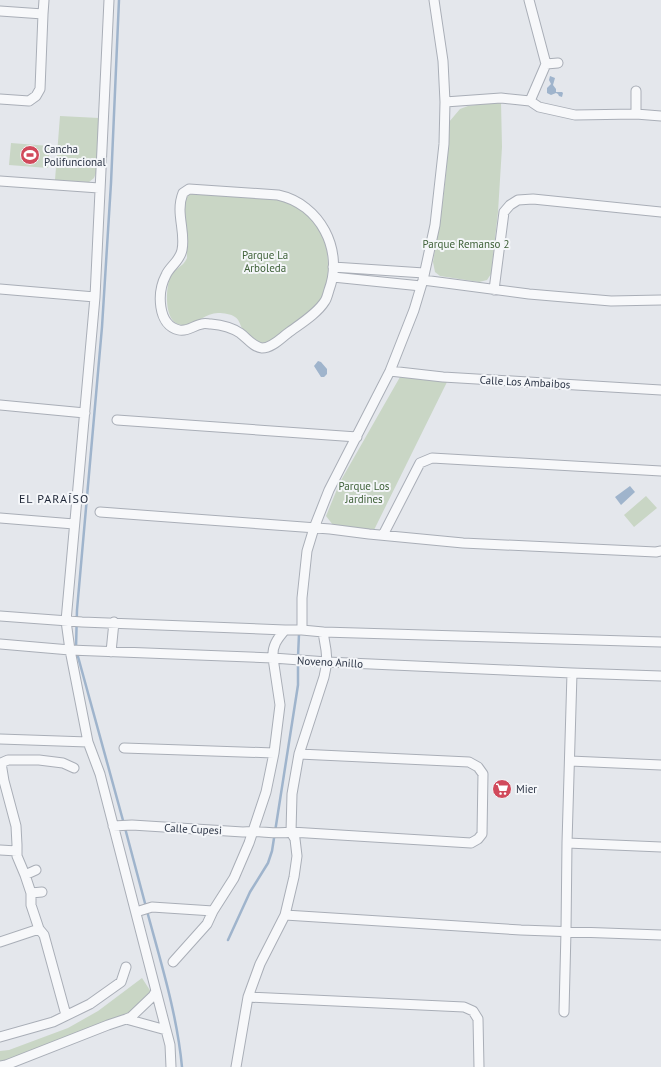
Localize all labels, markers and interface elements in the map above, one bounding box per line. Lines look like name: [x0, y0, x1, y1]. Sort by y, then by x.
place label: Cancha Polifuncional: [44, 142, 107, 169]
sports icon: Cancha Polifuncional: [19, 144, 41, 166]
park label: Parque Remanso 2: [423, 237, 509, 251]
park label: Parque La Arboleda: [242, 248, 288, 275]
street label: Calle Los Ambaibos: [479, 373, 571, 391]
park label: Parque Los Jardines: [339, 479, 390, 506]
district label: EL PARAÍSO: [19, 491, 89, 506]
street label: Noveno Anillo: [297, 653, 364, 671]
supermarket icon: Mier: [491, 778, 513, 800]
place label: Mier: [516, 782, 537, 796]
street label: Calle Cupesi: [164, 821, 222, 838]

